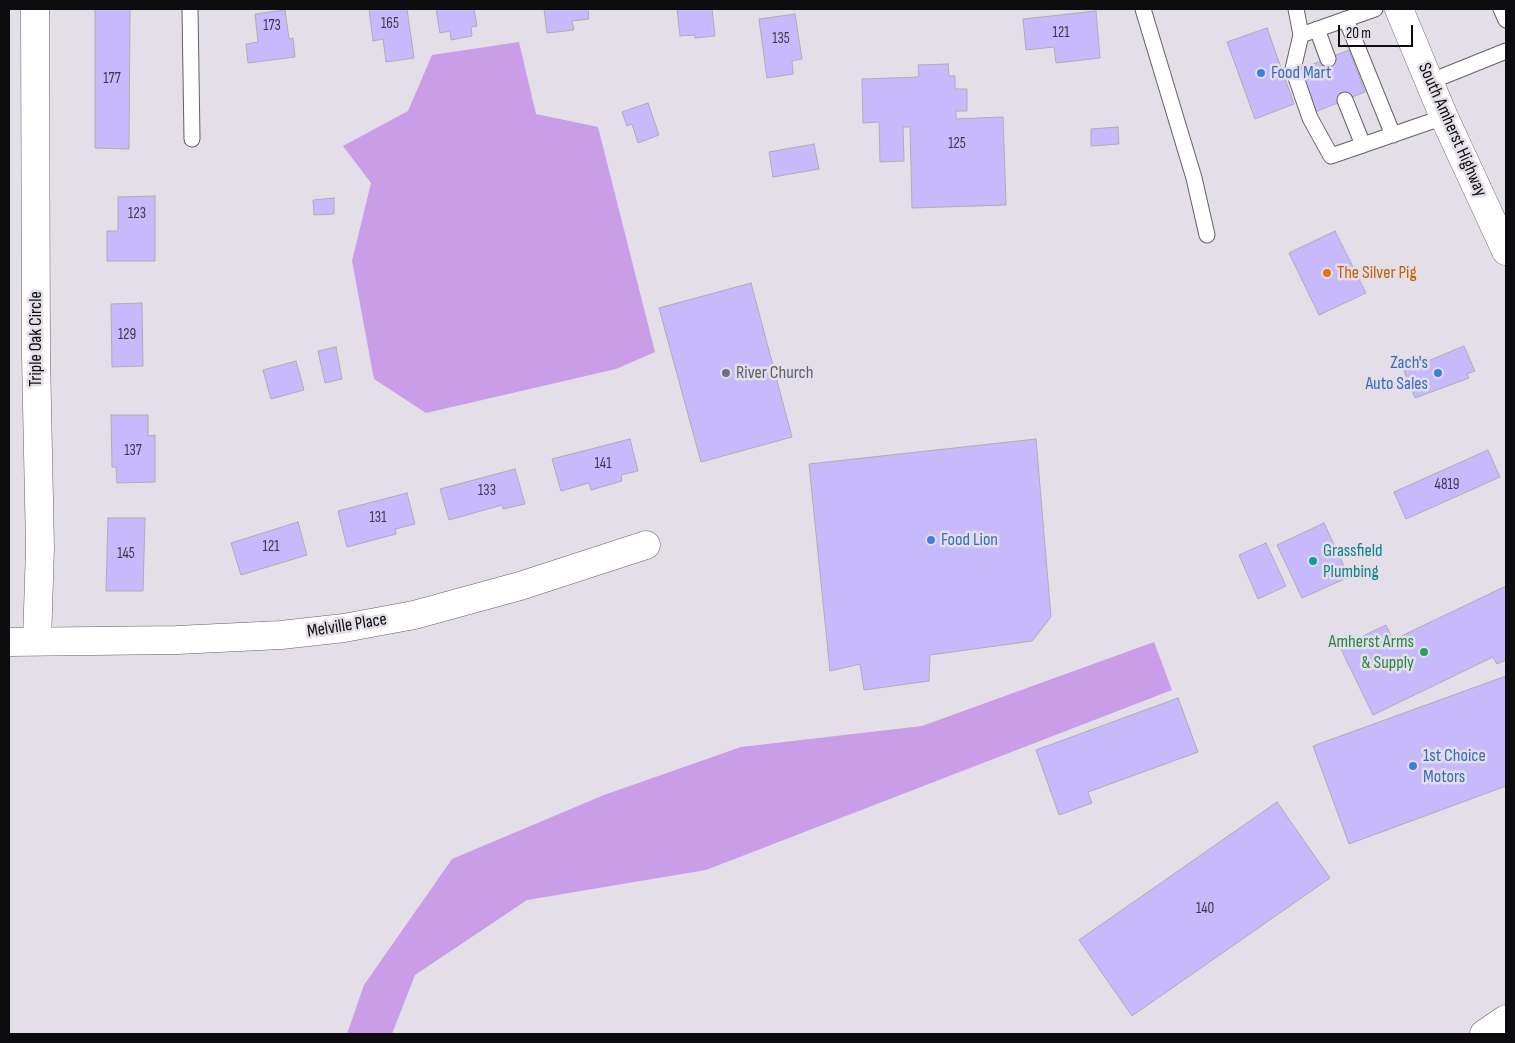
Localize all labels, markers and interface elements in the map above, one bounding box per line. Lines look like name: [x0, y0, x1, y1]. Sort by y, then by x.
house number: 165: [381, 15, 399, 33]
scale bar: [1340, 15, 1415, 47]
house number: 173: [263, 17, 281, 35]
house number: 121: [1053, 24, 1069, 42]
text: 20 m: [1346, 24, 1371, 43]
house number: 135: [772, 30, 790, 48]
street label: South Amherst Highway: [1413, 60, 1491, 200]
place label: Food Mart: [1271, 62, 1331, 84]
marker: Food Mart: [1255, 67, 1267, 79]
house number: 177: [103, 70, 121, 88]
house number: 125: [948, 135, 966, 153]
house number: 123: [128, 205, 146, 223]
place label: The Silver Pig: [1337, 262, 1417, 284]
marker: The Silver Pig: [1321, 267, 1333, 279]
street label: Triple Oak Circle: [25, 291, 47, 387]
house number: 129: [118, 326, 136, 344]
place label: Zach's Auto Sales: [1365, 352, 1428, 394]
place label: River Church: [736, 362, 813, 384]
marker: River Church: [720, 367, 732, 379]
marker: Zach's Auto Sales: [1432, 367, 1444, 379]
house number: 137: [124, 442, 142, 460]
house number: 141: [595, 455, 611, 473]
house number: 4819: [1435, 476, 1459, 494]
house number: 133: [478, 482, 496, 500]
house number: 131: [370, 509, 386, 527]
place label: Food Lion: [941, 529, 998, 551]
marker: Food Lion: [925, 534, 937, 546]
house number: 121: [263, 538, 279, 556]
place label: Grassfield Plumbing: [1323, 540, 1383, 582]
house number: 145: [117, 545, 135, 563]
marker: Grassfield Plumbing: [1307, 555, 1319, 567]
street label: Melville Place: [305, 609, 389, 643]
place label: Amherst Arms & Supply: [1329, 631, 1414, 674]
marker: Amherst Arms & Supply: [1418, 646, 1430, 658]
place label: 1st Choice Motors: [1423, 745, 1486, 788]
marker: 1st Choice Motors: [1407, 760, 1419, 772]
house number: 140: [1196, 900, 1214, 918]

